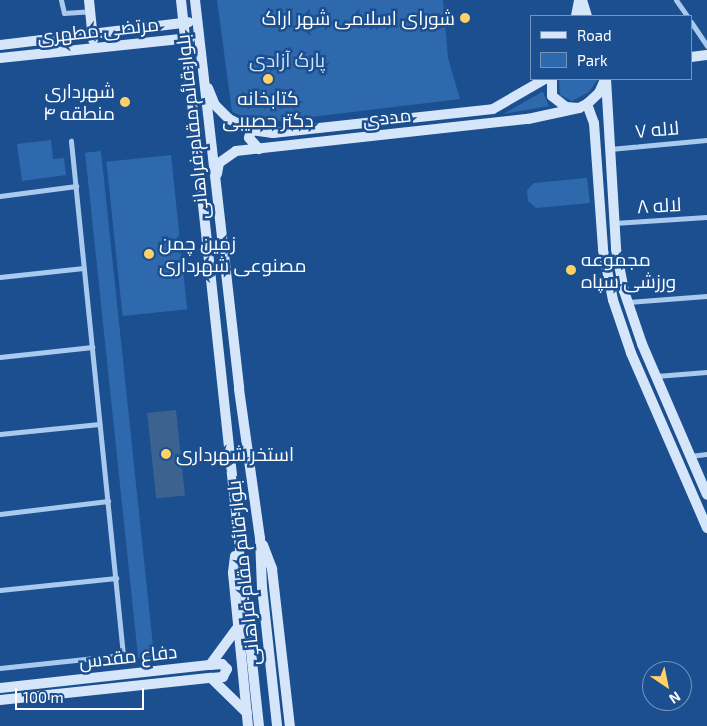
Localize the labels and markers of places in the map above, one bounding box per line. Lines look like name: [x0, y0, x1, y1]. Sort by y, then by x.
place label: شورای اسلامی شهر اراک: [262, 7, 455, 29]
marker: شورای اسلامی شهر اراک: [459, 12, 471, 24]
marker: کتابخانه دکتر حصیبی: [262, 73, 274, 85]
place label: شهرداری منطقه ۴: [43, 80, 115, 124]
place label: کتابخانه دکتر حصیبی: [222, 87, 314, 131]
marker: شهرداری منطقه ۴: [119, 96, 131, 108]
place label: زمین چمن مصنوعی شهرداری: [159, 232, 307, 276]
marker: زمین چمن مصنوعی شهرداری: [143, 248, 155, 260]
place label: مجموعه ورزشی سپاه: [581, 248, 676, 292]
marker: مجموعه ورزشی سپاه: [565, 264, 577, 276]
place label: استخر شهرداری: [176, 443, 294, 465]
marker: استخر شهرداری: [160, 448, 172, 460]

